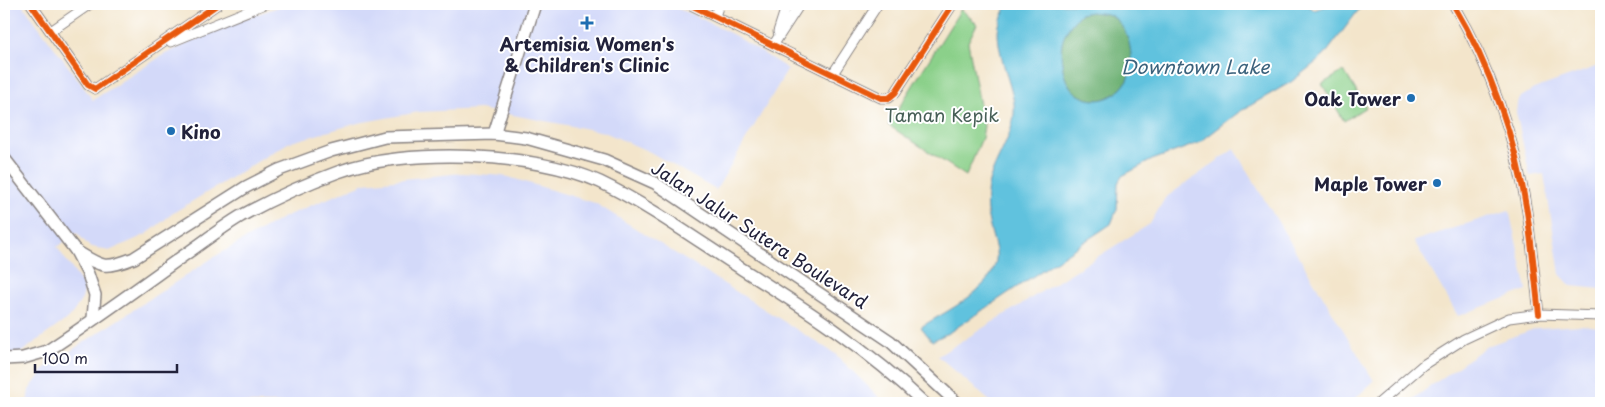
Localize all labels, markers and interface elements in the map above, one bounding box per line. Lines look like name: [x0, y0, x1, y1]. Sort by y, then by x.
marker: Artemisia Women's & Children's Clinic: [580, 16, 594, 30]
place label: Artemisia Women's & Children's Clinic: [500, 30, 675, 78]
water label: Downtown Lake: [1121, 52, 1270, 80]
place label: Oak Tower: [1304, 85, 1402, 112]
marker: Oak Tower: [1405, 92, 1417, 104]
park label: Taman Kepik: [885, 101, 999, 128]
place label: Kino: [181, 118, 221, 145]
marker: Kino: [165, 125, 177, 137]
street label: Jalan Jalur Sutera Boulevard: [646, 154, 874, 314]
place label: Maple Tower: [1314, 170, 1428, 197]
marker: Maple Tower: [1431, 177, 1443, 189]
scale bar: [35, 342, 178, 374]
text: 100 m: [42, 346, 88, 369]

